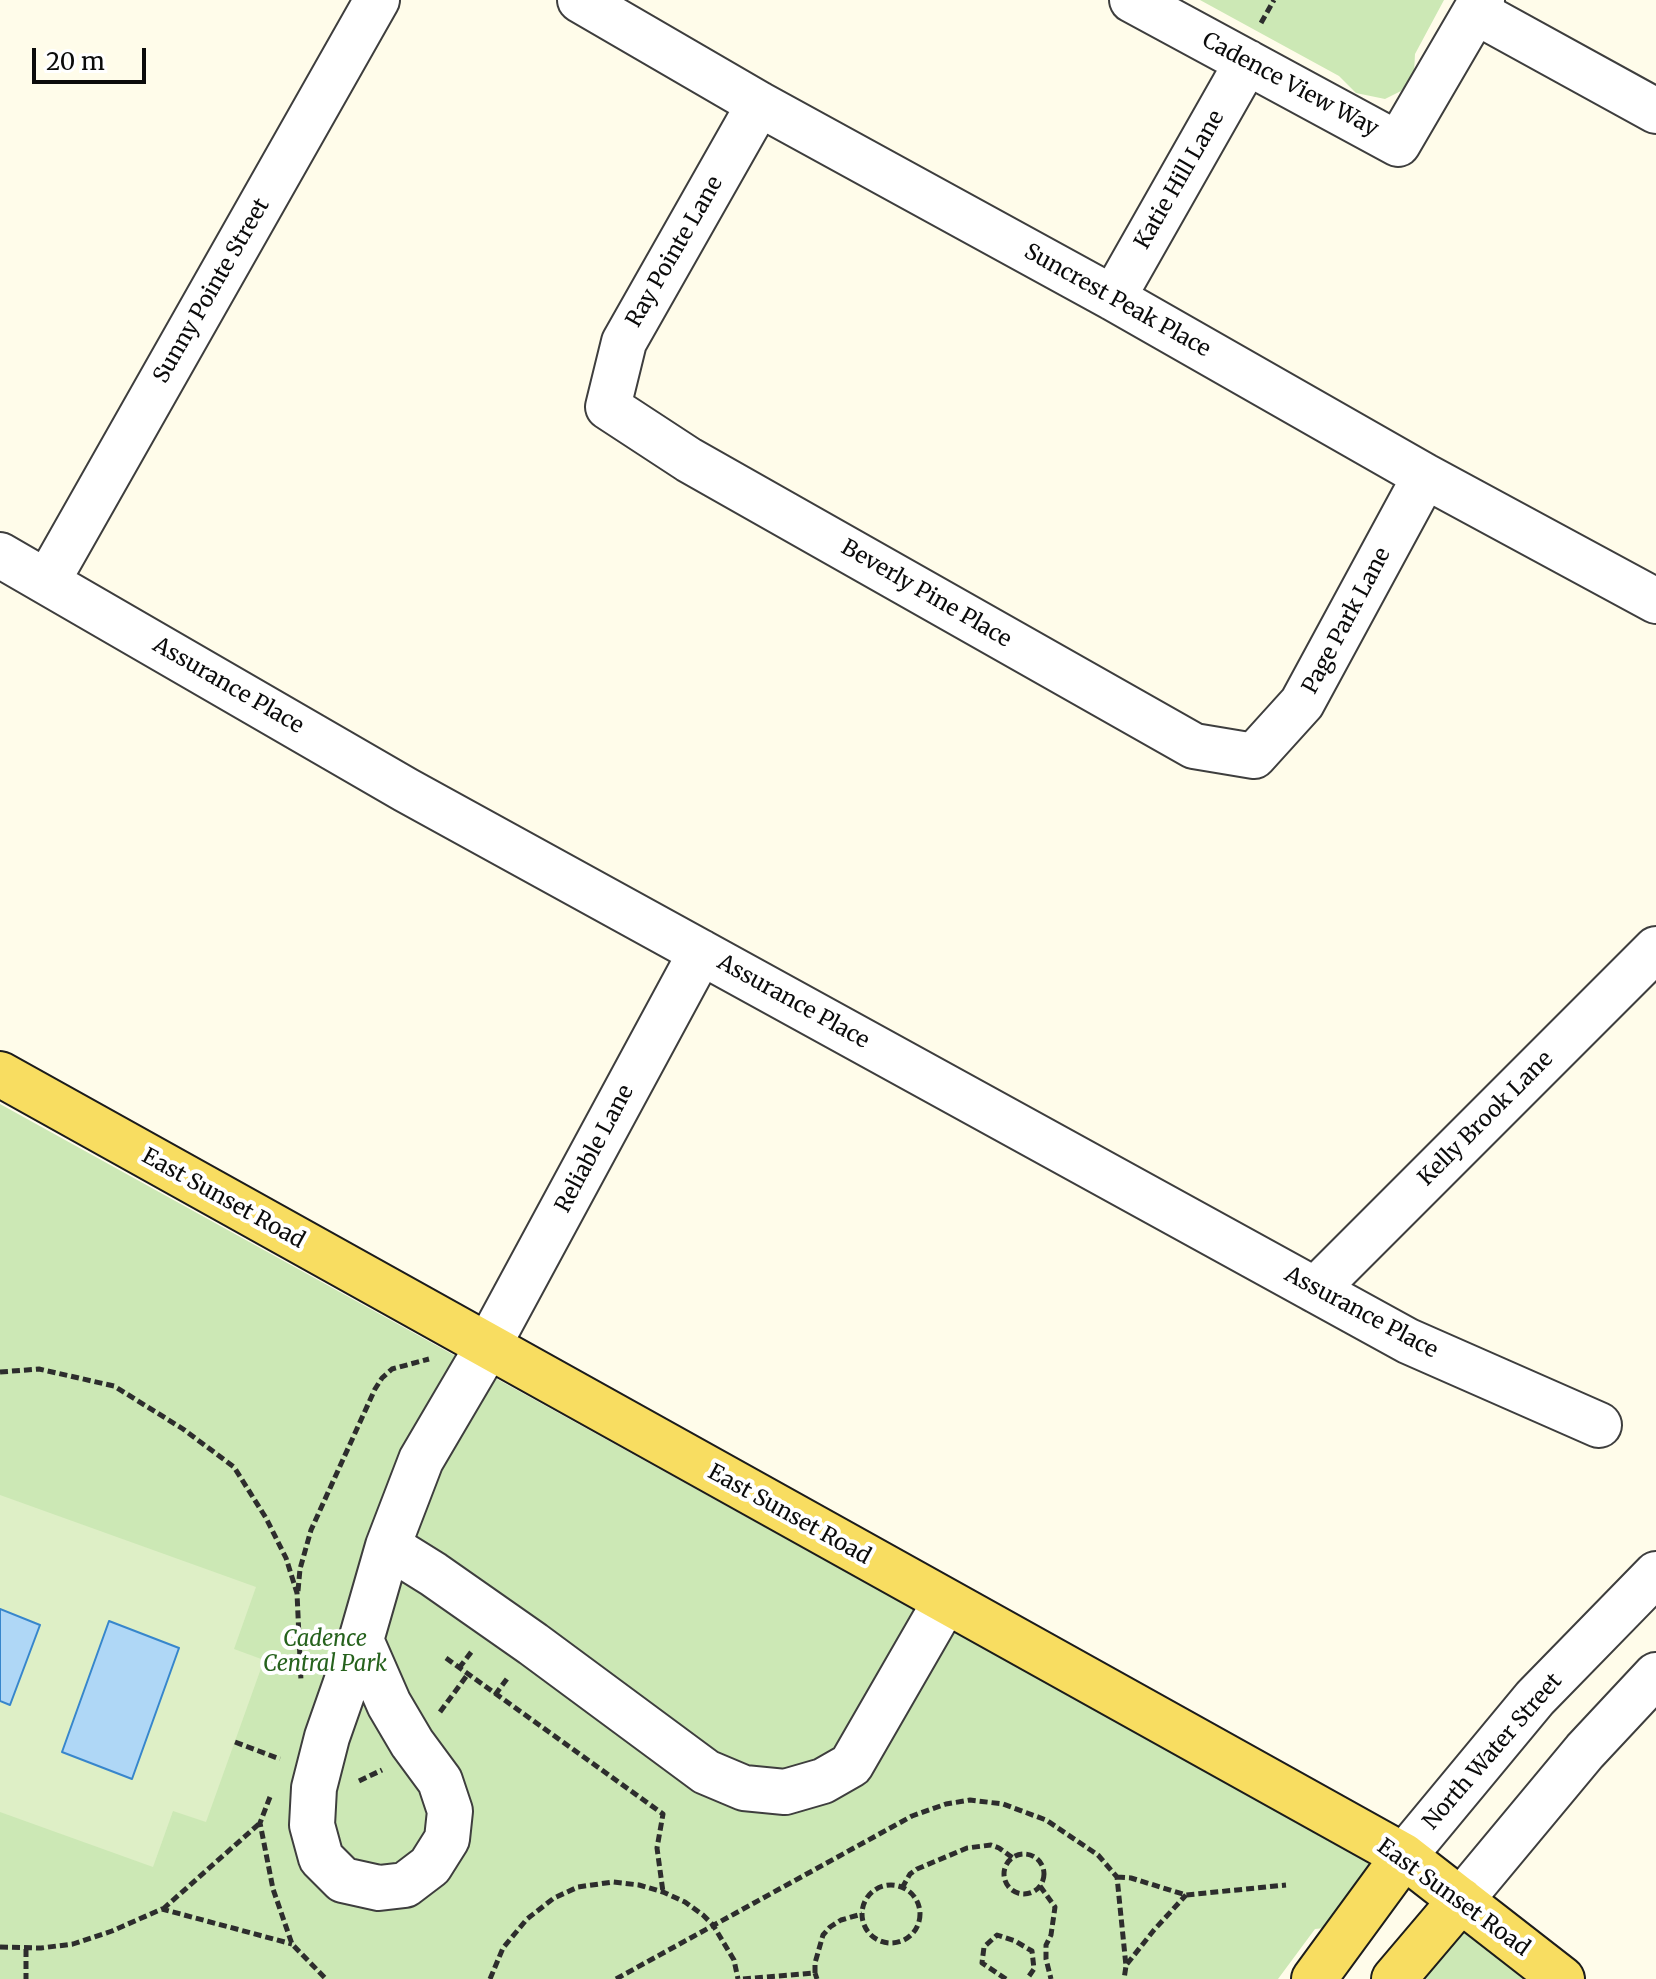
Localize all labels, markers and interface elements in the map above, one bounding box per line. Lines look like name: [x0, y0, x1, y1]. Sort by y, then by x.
street label: Cadence View Way: [1197, 27, 1383, 143]
scale bar: [36, 32, 150, 82]
text: 20 m: [46, 46, 105, 77]
street label: Katie Hill Lane: [1130, 106, 1230, 254]
street label: Ray Pointe Lane: [621, 172, 729, 332]
street label: Sunny Pointe Street: [148, 194, 276, 388]
street label: Suncrest Peak Place: [1019, 239, 1215, 363]
street label: Beverly Pine Place: [836, 535, 1016, 653]
street label: Page Park Lane: [1297, 543, 1397, 699]
street label: Assurance Place: [148, 632, 308, 740]
street label: Assurance Place: [713, 949, 873, 1055]
street label: Kelly Brook Lane: [1413, 1046, 1559, 1192]
street label: Reliable Lane: [550, 1081, 640, 1217]
street label: East Sunset Road: [137, 1143, 309, 1255]
street label: Assurance Place: [1280, 1262, 1442, 1364]
street label: East Sunset Road: [703, 1459, 875, 1571]
park label: Cadence Central Park: [263, 1627, 387, 1678]
street label: North Water Street: [1418, 1669, 1568, 1835]
street label: East Sunset Road: [1372, 1834, 1534, 1962]

